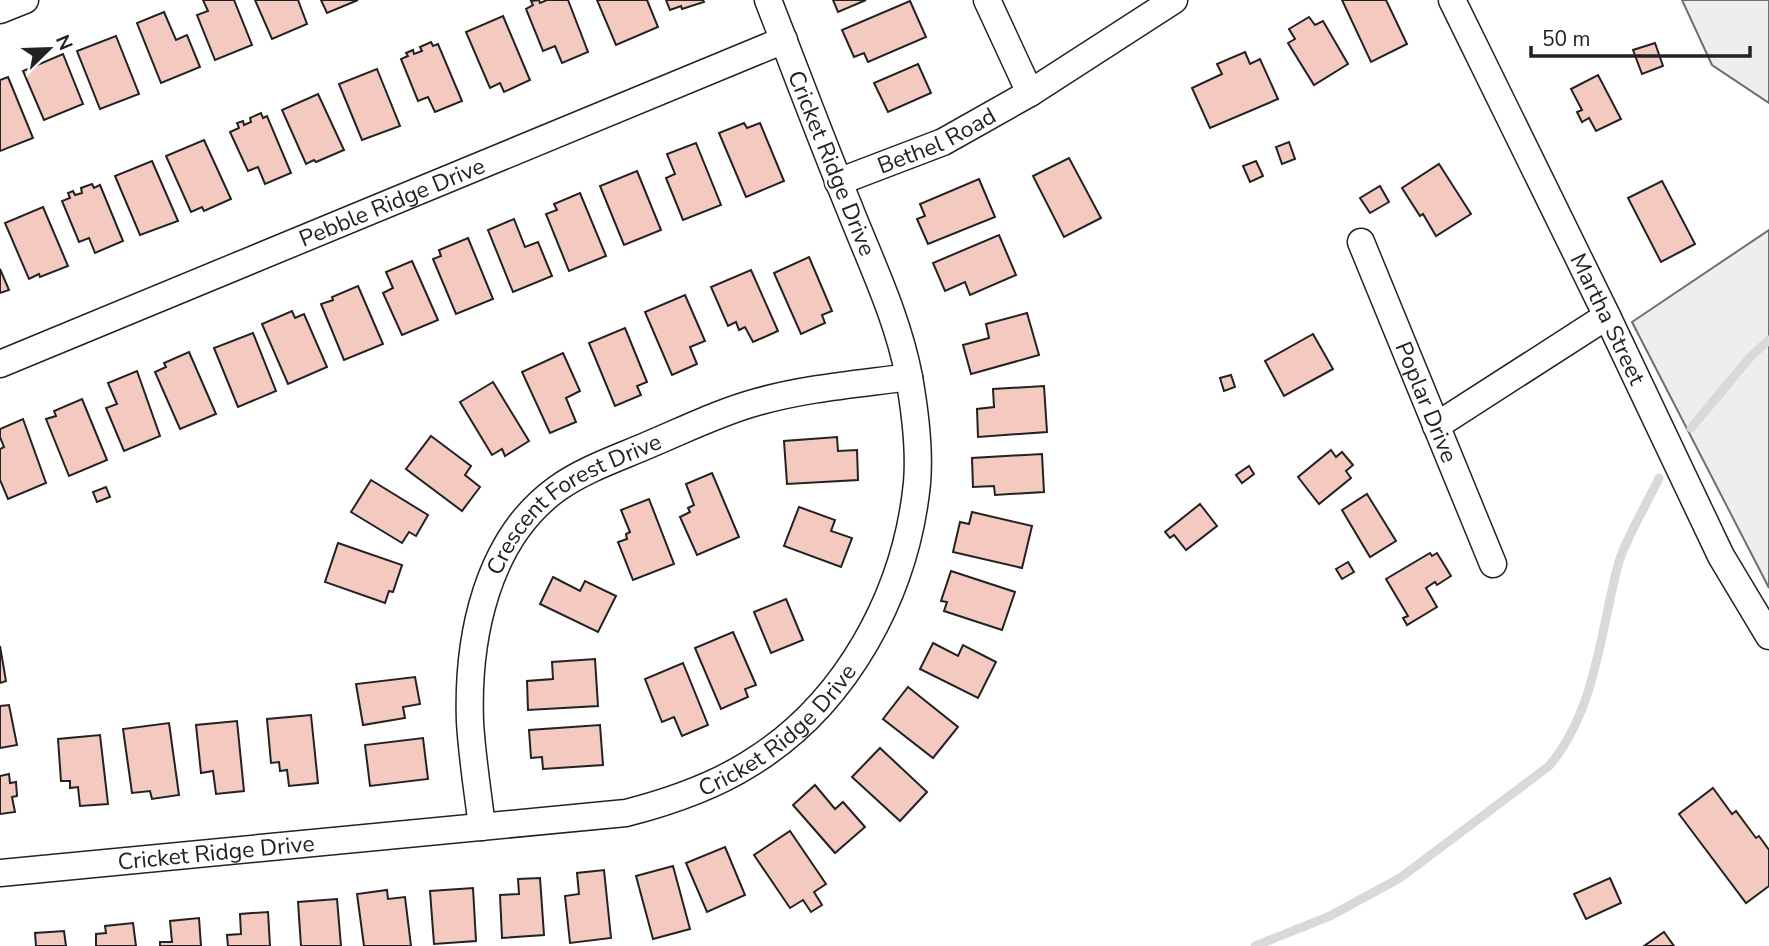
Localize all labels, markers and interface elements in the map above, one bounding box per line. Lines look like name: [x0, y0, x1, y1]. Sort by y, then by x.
north arrow: [14, 14, 84, 84]
scale bar: [1531, 14, 1750, 58]
text: 50 m: [1542, 25, 1591, 53]
text: N: [49, 31, 78, 54]
street label: Cricket Ridge Drive: [780, 66, 883, 261]
street label: Bethel Road: [873, 100, 1002, 182]
street label: Pebble Ridge Drive: [294, 150, 490, 255]
street label: Martha Street: [1563, 248, 1653, 391]
street label: Poplar Drive: [1388, 337, 1465, 467]
street label: Crescent Forest Drive: [479, 426, 666, 580]
street label: Cricket Ridge Drive: [694, 658, 864, 804]
street label: Cricket Ridge Drive: [116, 828, 316, 878]

